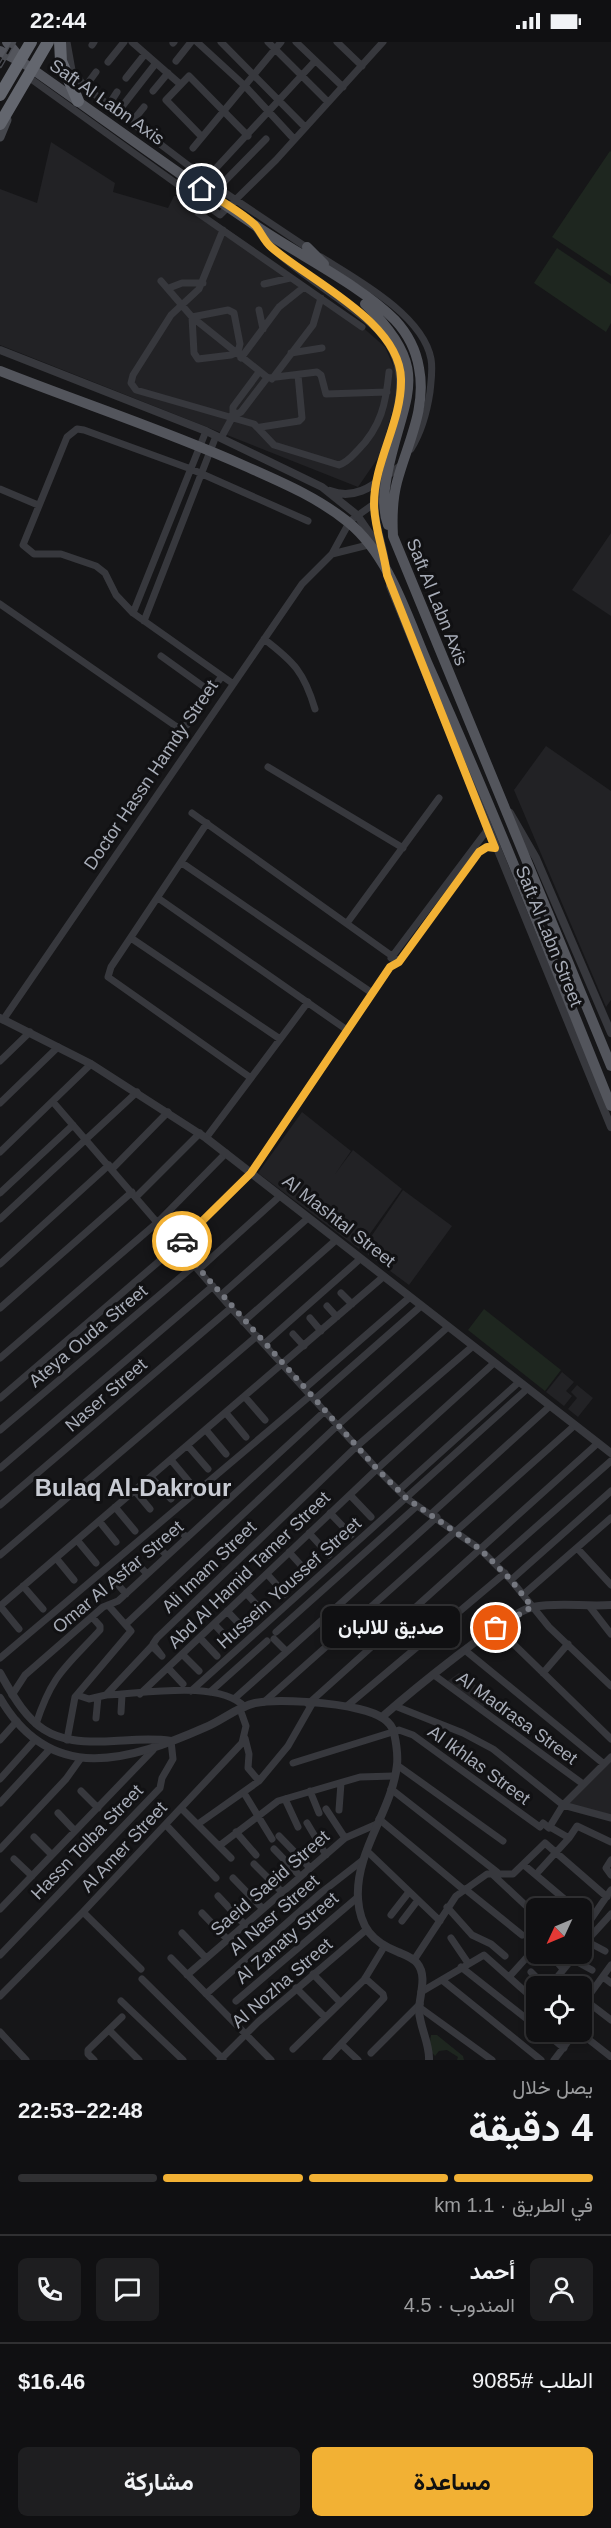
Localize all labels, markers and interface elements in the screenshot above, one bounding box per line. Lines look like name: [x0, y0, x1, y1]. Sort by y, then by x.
text: 22:44: [30, 8, 86, 33]
street label: Saft Al Labn Axis: [46, 55, 168, 149]
pin: [176, 163, 227, 214]
icon: home: [185, 172, 218, 205]
street label: Saft Al Labn Axis: [402, 536, 472, 668]
street label: Doctor Hassn Hamdy Street: [80, 677, 222, 873]
street label: Saft Al Labn Street: [512, 863, 586, 1009]
street label: Al Mashtal Street: [279, 1171, 399, 1271]
courier: [152, 1211, 212, 1271]
icon: car: [166, 1225, 199, 1258]
street label: Ateya Ouda Street: [25, 1281, 151, 1391]
street label: Naser Street: [61, 1354, 151, 1436]
district label: Bulaq Al-Dakrour: [35, 1474, 231, 1501]
street label: Abd Al Hamid Tamer Street: [164, 1488, 334, 1652]
street label: Hussein Youssef Street: [213, 1513, 365, 1653]
street label: Omar Al Asfar Street: [49, 1517, 187, 1637]
street label: Ali Imam Street: [158, 1517, 260, 1617]
pin: [470, 1602, 521, 1653]
callout: صديق للالبان: [322, 1607, 460, 1649]
icon: bag: [479, 1611, 512, 1644]
text: صديق للالبان: [338, 1616, 444, 1638]
street label: Al Madrasa Street: [453, 1668, 581, 1768]
street label: Al Ikhlas Street: [424, 1721, 534, 1809]
street label: Hassn Tolba Street: [27, 1780, 147, 1904]
street label: Al Amer Street: [77, 1798, 171, 1896]
street label: Saeid Saeid Street: [207, 1826, 333, 1940]
street label: Al Nasr Street: [225, 1871, 323, 1959]
street label: Al Zanaty Street: [232, 1888, 342, 1988]
north arrow: [526, 1898, 592, 1964]
map controls: [526, 1898, 592, 2042]
street label: Al Nozha Street: [228, 1934, 336, 2032]
button: locate: [526, 1976, 592, 2042]
text: يصل خلال: [512, 2076, 593, 2098]
text: 22:48–22:53: [18, 2098, 143, 2123]
text: 4 دقيقة: [469, 2106, 593, 2149]
text: في الطريق · 1.1 km: [434, 2194, 593, 2216]
button: phone: [18, 2258, 81, 2321]
button: chat: [96, 2258, 159, 2321]
button: person: [530, 2258, 593, 2321]
text: أحمد: [470, 2259, 515, 2284]
text: المندوب · 4.5: [404, 2294, 515, 2316]
text: الطلب #9085: [472, 2368, 593, 2393]
text: $16.46: [18, 2369, 85, 2394]
button: مشاركة: [18, 2447, 300, 2516]
button: مساعدة: [312, 2447, 593, 2516]

